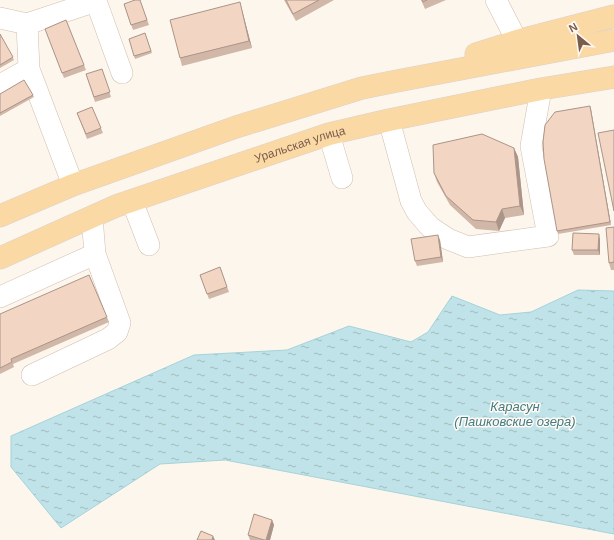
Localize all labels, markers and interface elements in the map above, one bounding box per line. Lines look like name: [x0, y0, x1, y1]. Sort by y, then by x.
north arrow: [558, 16, 598, 56]
text: N: [567, 20, 580, 34]
street label: Уральская улица: [253, 123, 347, 166]
water label: Карасун (Пашковские озера): [454, 399, 576, 429]

